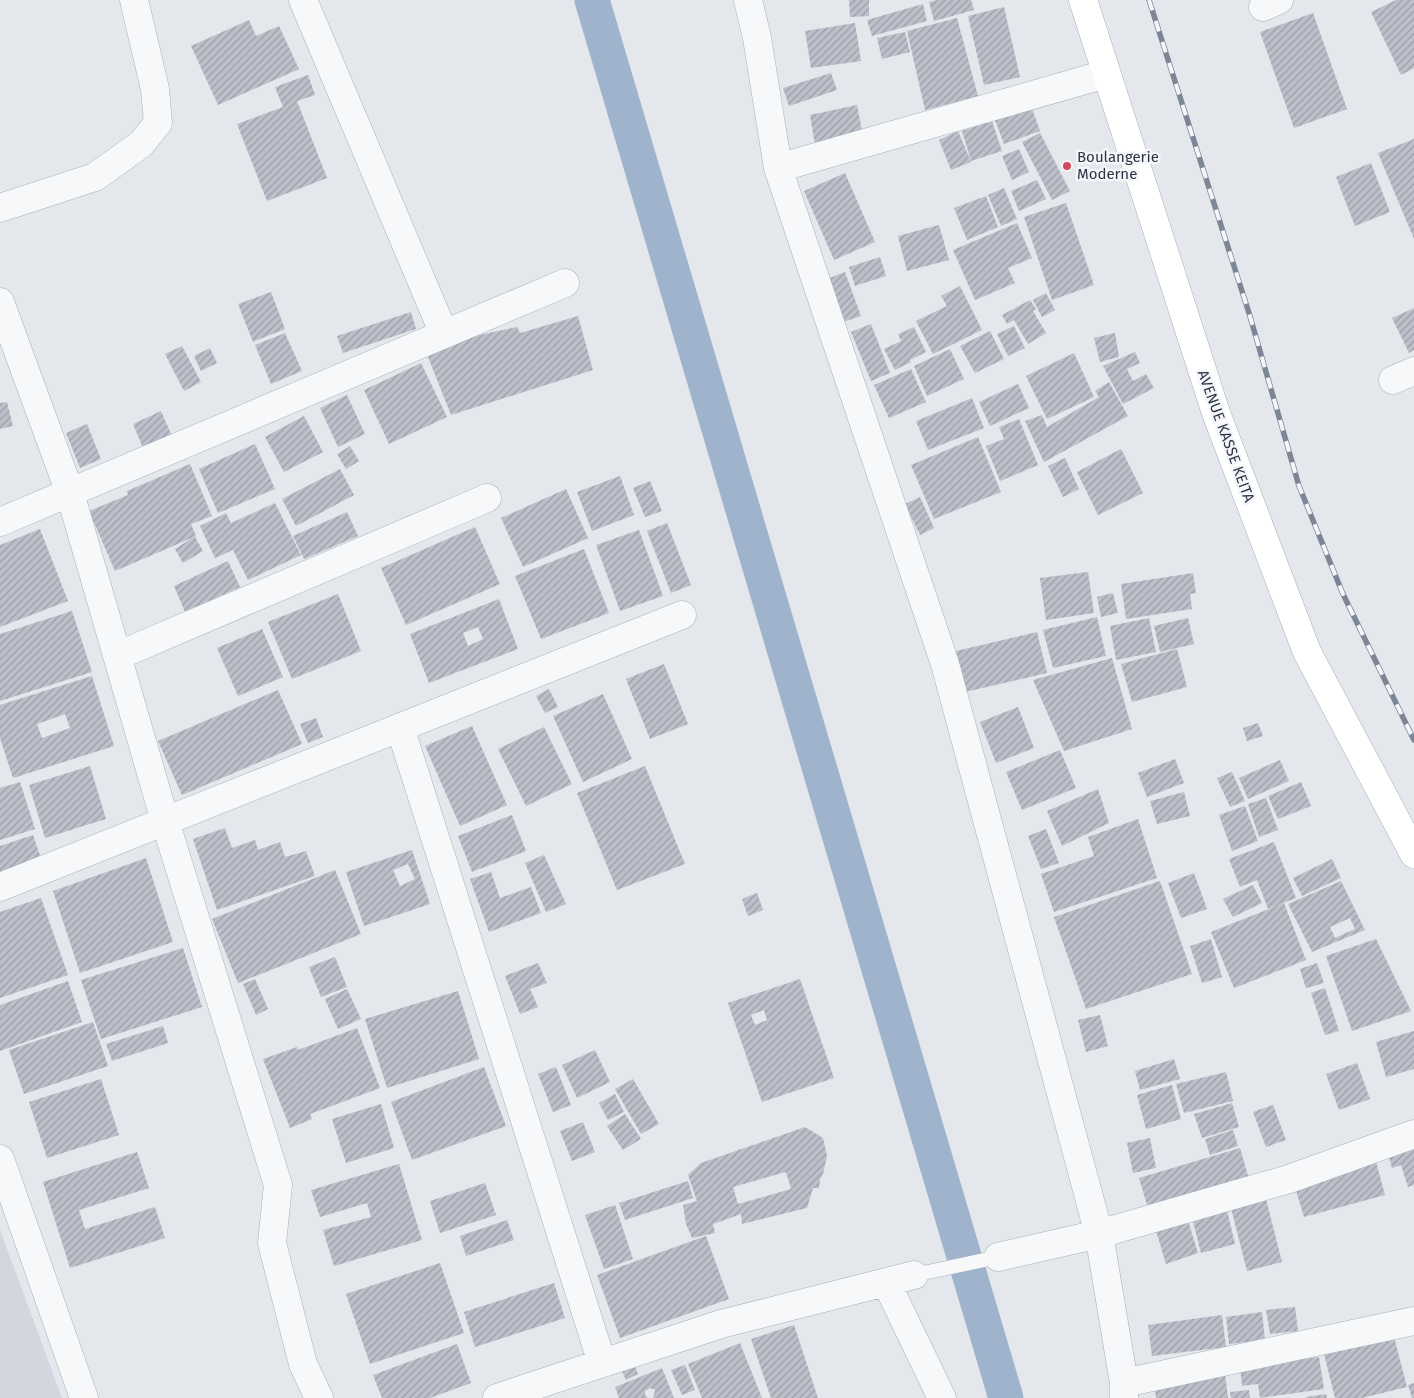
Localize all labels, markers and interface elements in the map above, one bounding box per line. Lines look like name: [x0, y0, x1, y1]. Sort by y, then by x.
place label: Boulangerie Moderne: [1077, 148, 1159, 183]
marker: Boulangerie Moderne: [1061, 160, 1073, 172]
street label: AVENUE KASSE KEITA: [1194, 367, 1258, 505]

